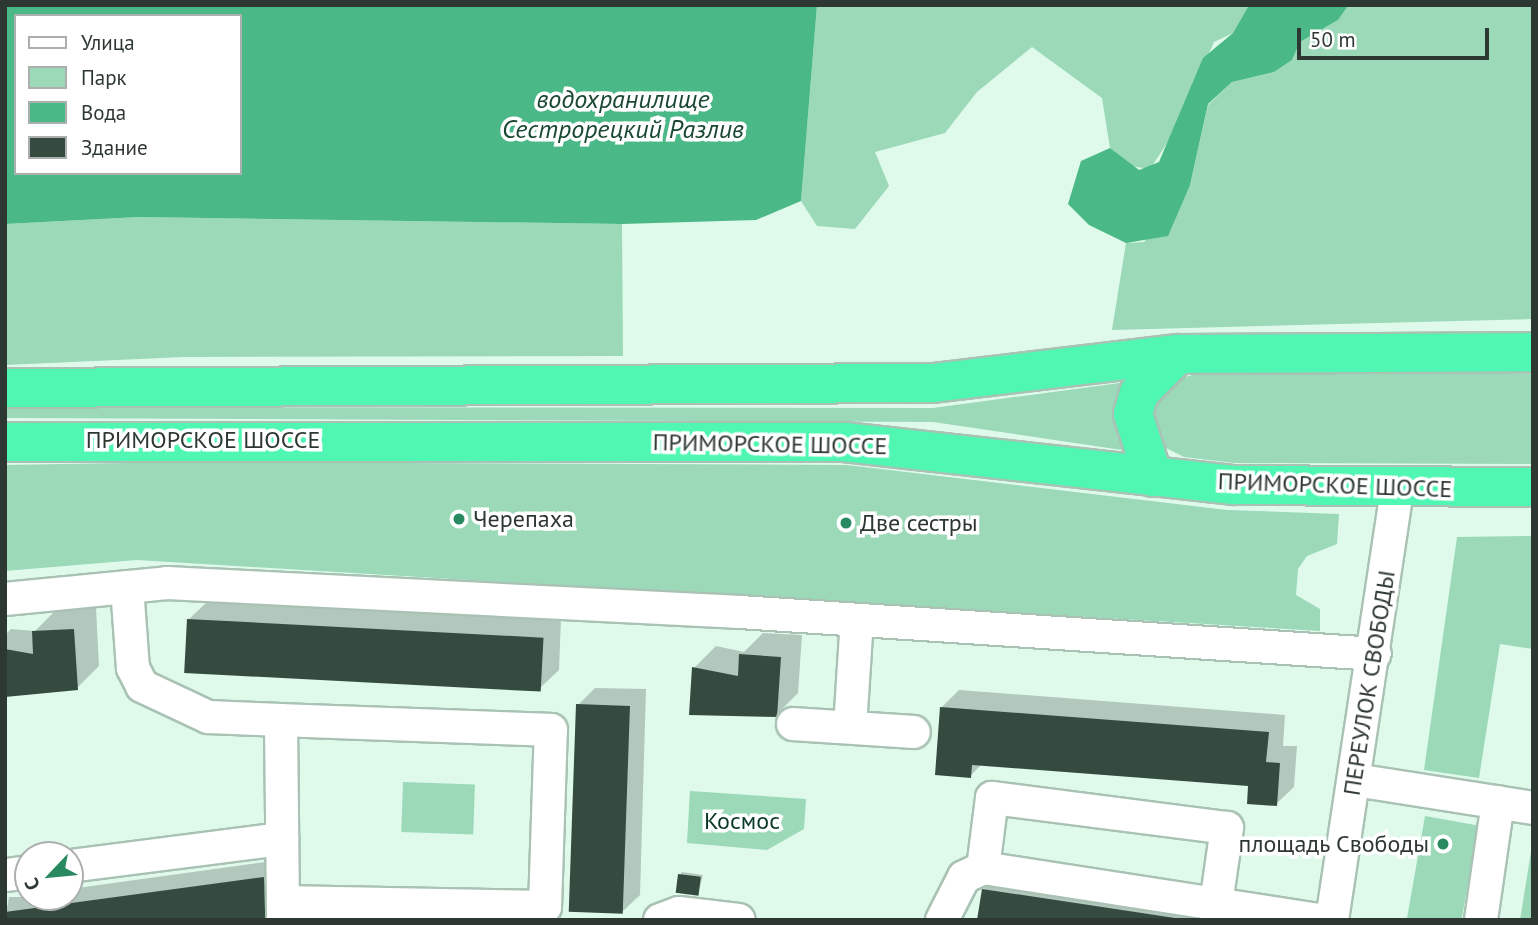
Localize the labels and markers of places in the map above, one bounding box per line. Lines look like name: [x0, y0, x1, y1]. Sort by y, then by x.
place label: Черепаха: [473, 505, 574, 533]
place label: Две сестры: [860, 509, 978, 537]
marker: Черепаха: [451, 511, 467, 527]
marker: Две сестры: [838, 515, 854, 531]
place label: площадь Свободы: [1238, 830, 1429, 858]
marker: площадь Свободы: [1435, 836, 1451, 852]

